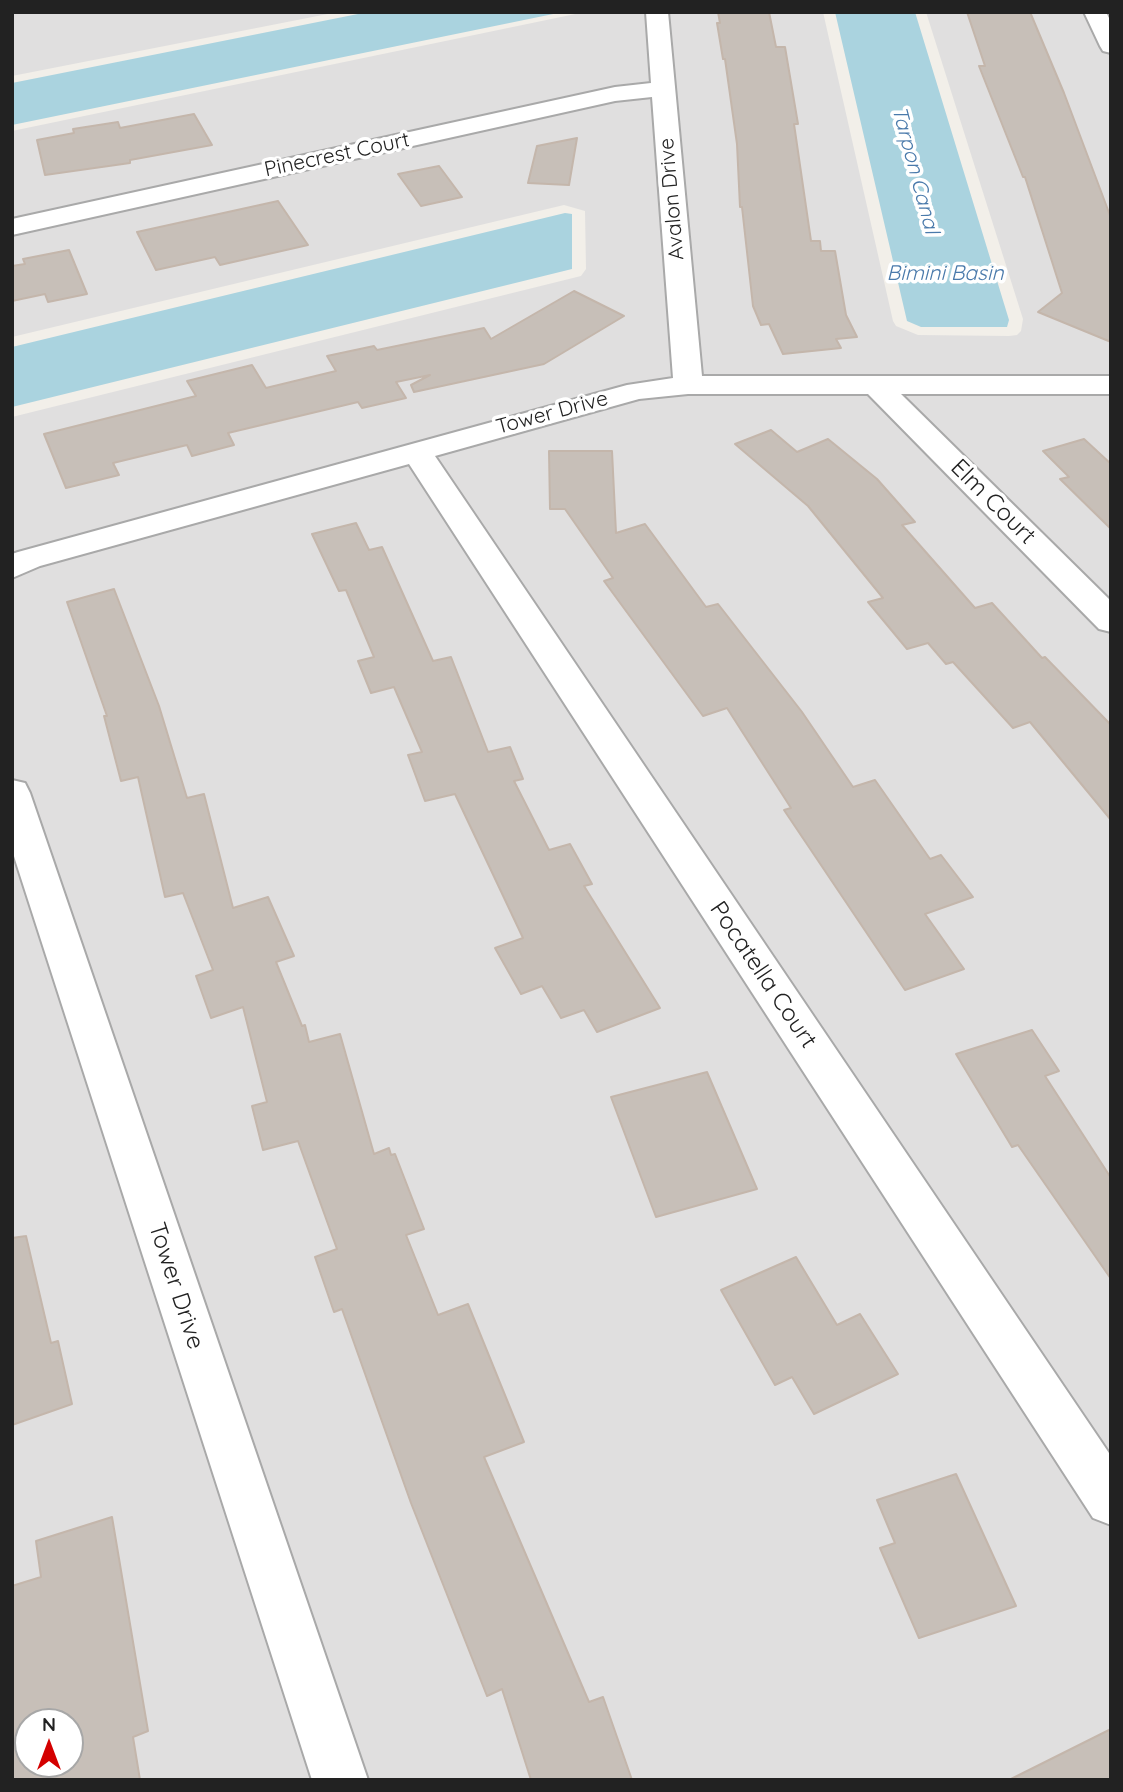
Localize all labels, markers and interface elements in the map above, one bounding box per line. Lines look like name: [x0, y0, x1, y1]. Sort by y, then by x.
water label: Tarpon Canal: [886, 104, 944, 236]
street label: Pinecrest Court: [262, 127, 412, 183]
street label: Avalon Drive: [654, 137, 690, 261]
water label: Bimini Basin: [886, 261, 1004, 287]
street label: Tower Drive: [493, 386, 611, 440]
street label: Elm Court: [944, 453, 1042, 551]
street label: Pocatella Court: [703, 896, 823, 1054]
street label: Tower Drive: [142, 1219, 210, 1353]
north arrow: [14, 1708, 84, 1778]
text: N: [42, 1712, 56, 1736]

